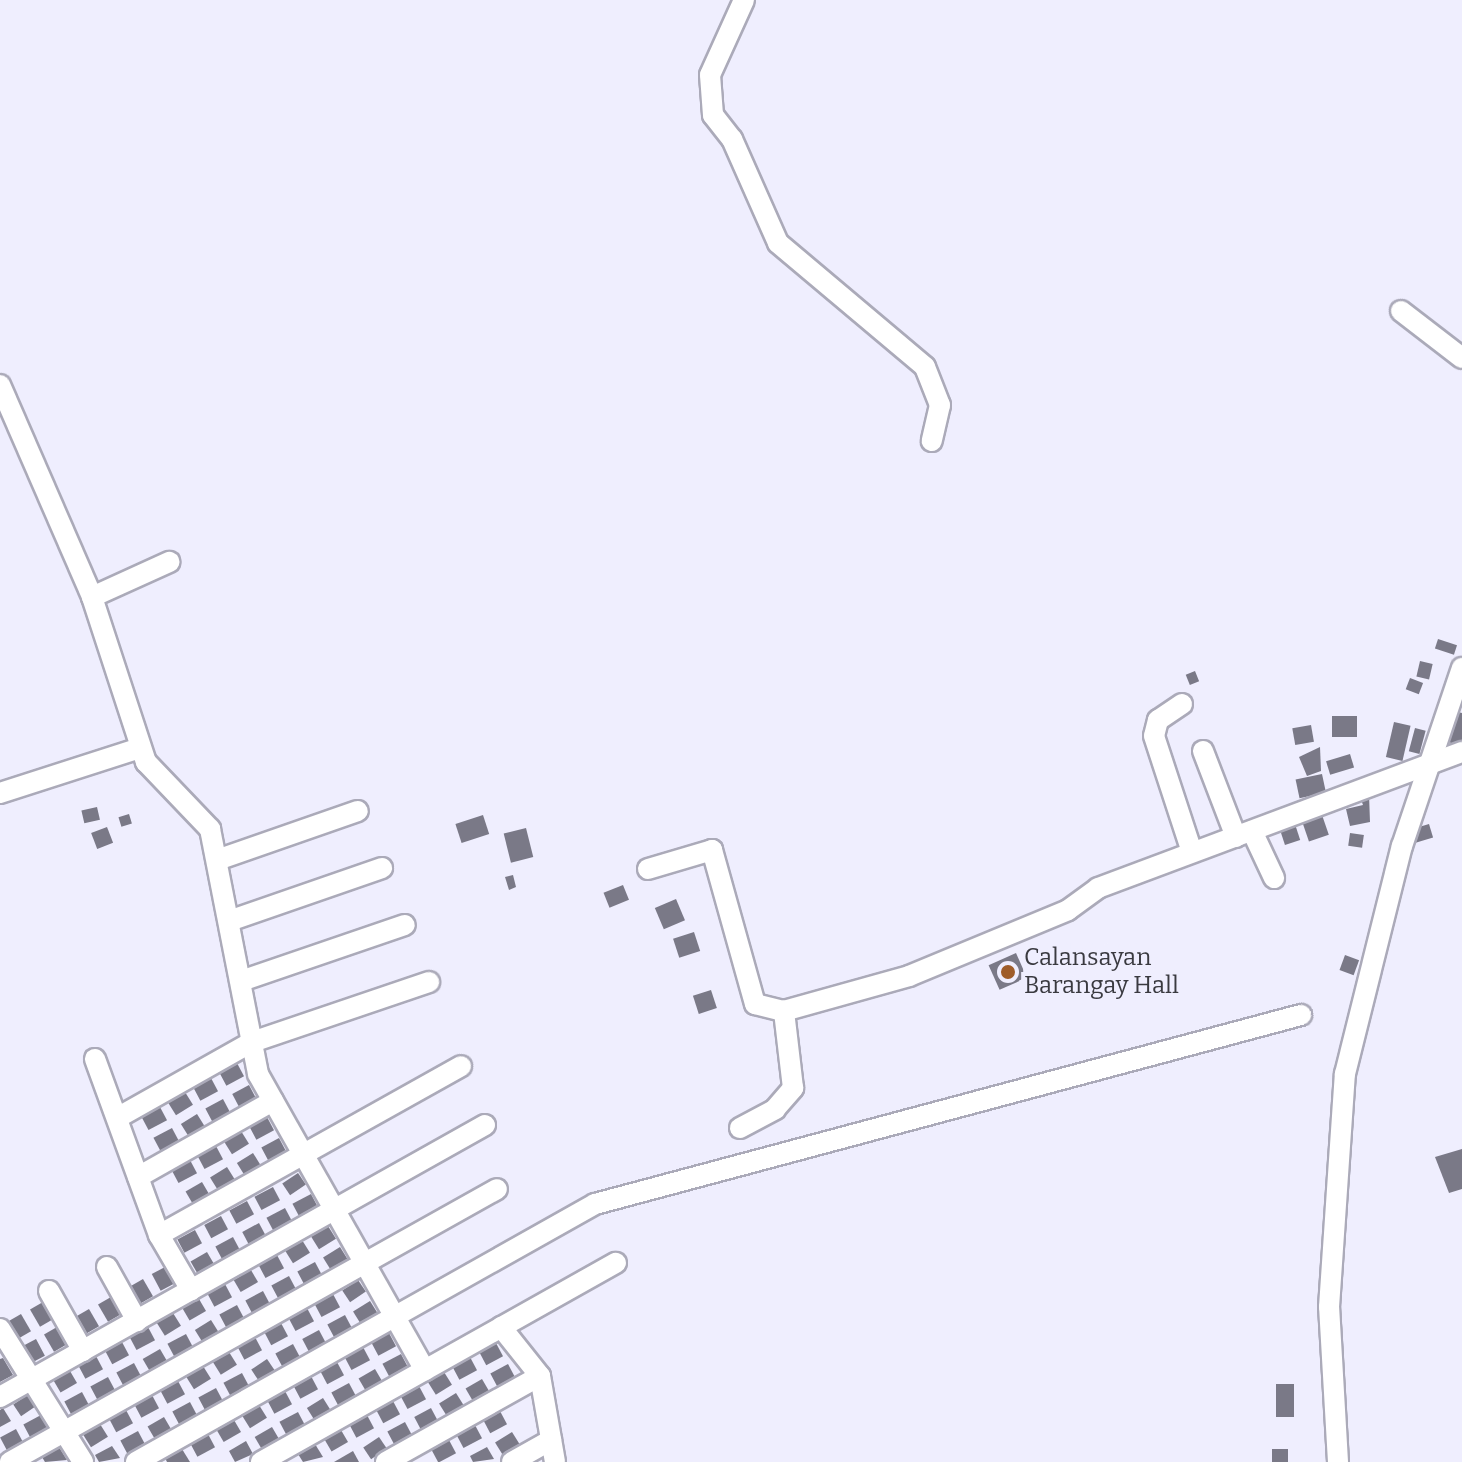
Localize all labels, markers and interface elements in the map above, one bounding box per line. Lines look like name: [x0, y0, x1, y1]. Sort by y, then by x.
place label: Calansayan Barangay Hall: [1024, 944, 1179, 1000]
marker: Calansayan Barangay Hall: [999, 963, 1017, 981]

